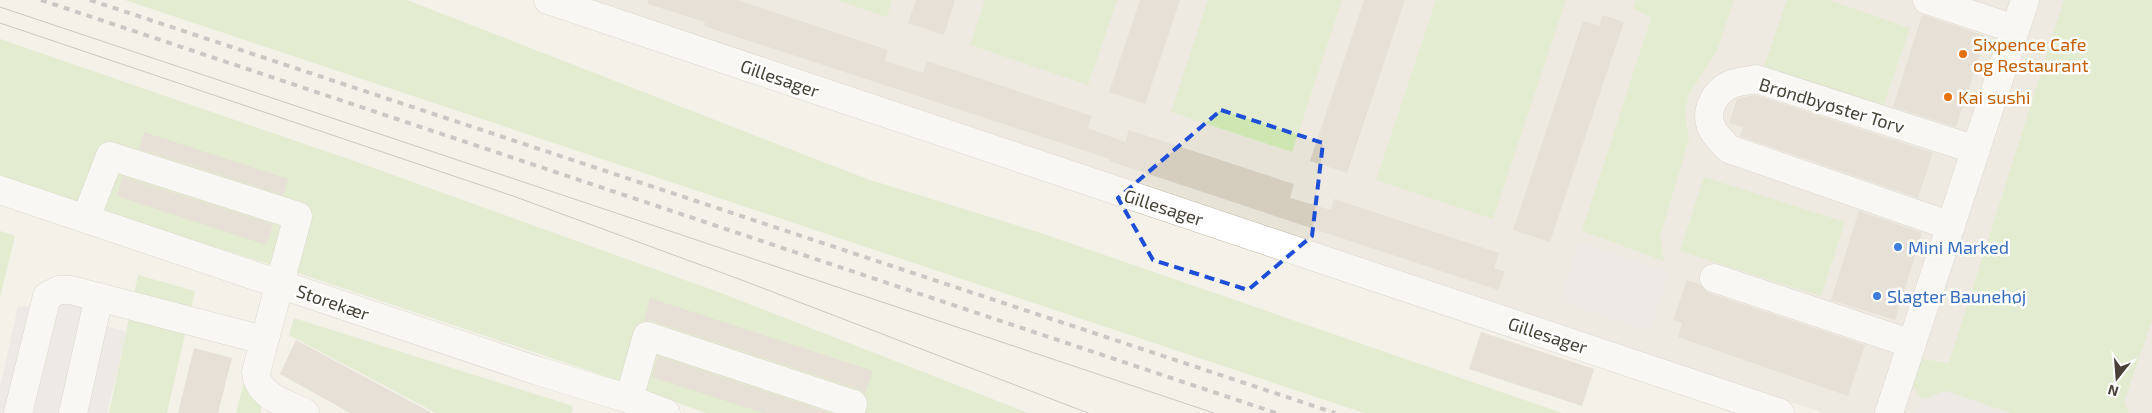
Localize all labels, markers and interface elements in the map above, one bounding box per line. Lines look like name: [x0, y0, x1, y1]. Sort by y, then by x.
place label: Sixpence Cafe og Restaurant: [1973, 33, 2089, 76]
marker: Sixpence Cafe og Restaurant: [1957, 48, 1969, 60]
street label: Gillesager: [738, 54, 822, 102]
street label: Brøndbyøster Torv: [1757, 72, 1908, 138]
place label: Kai sushi: [1958, 86, 2030, 108]
marker: Kai sushi: [1942, 91, 1954, 103]
street label: Gillesager: [1122, 184, 1206, 230]
place label: Mini Marked: [1908, 236, 2009, 258]
marker: Mini Marked: [1892, 241, 1904, 253]
street label: Storekær: [294, 279, 372, 325]
place label: Slagter Baunehøj: [1887, 285, 2026, 307]
marker: Slagter Baunehøj: [1871, 290, 1883, 302]
street label: Gillesager: [1506, 312, 1590, 358]
north arrow: [2092, 353, 2142, 403]
text: N: [2106, 381, 2120, 401]

